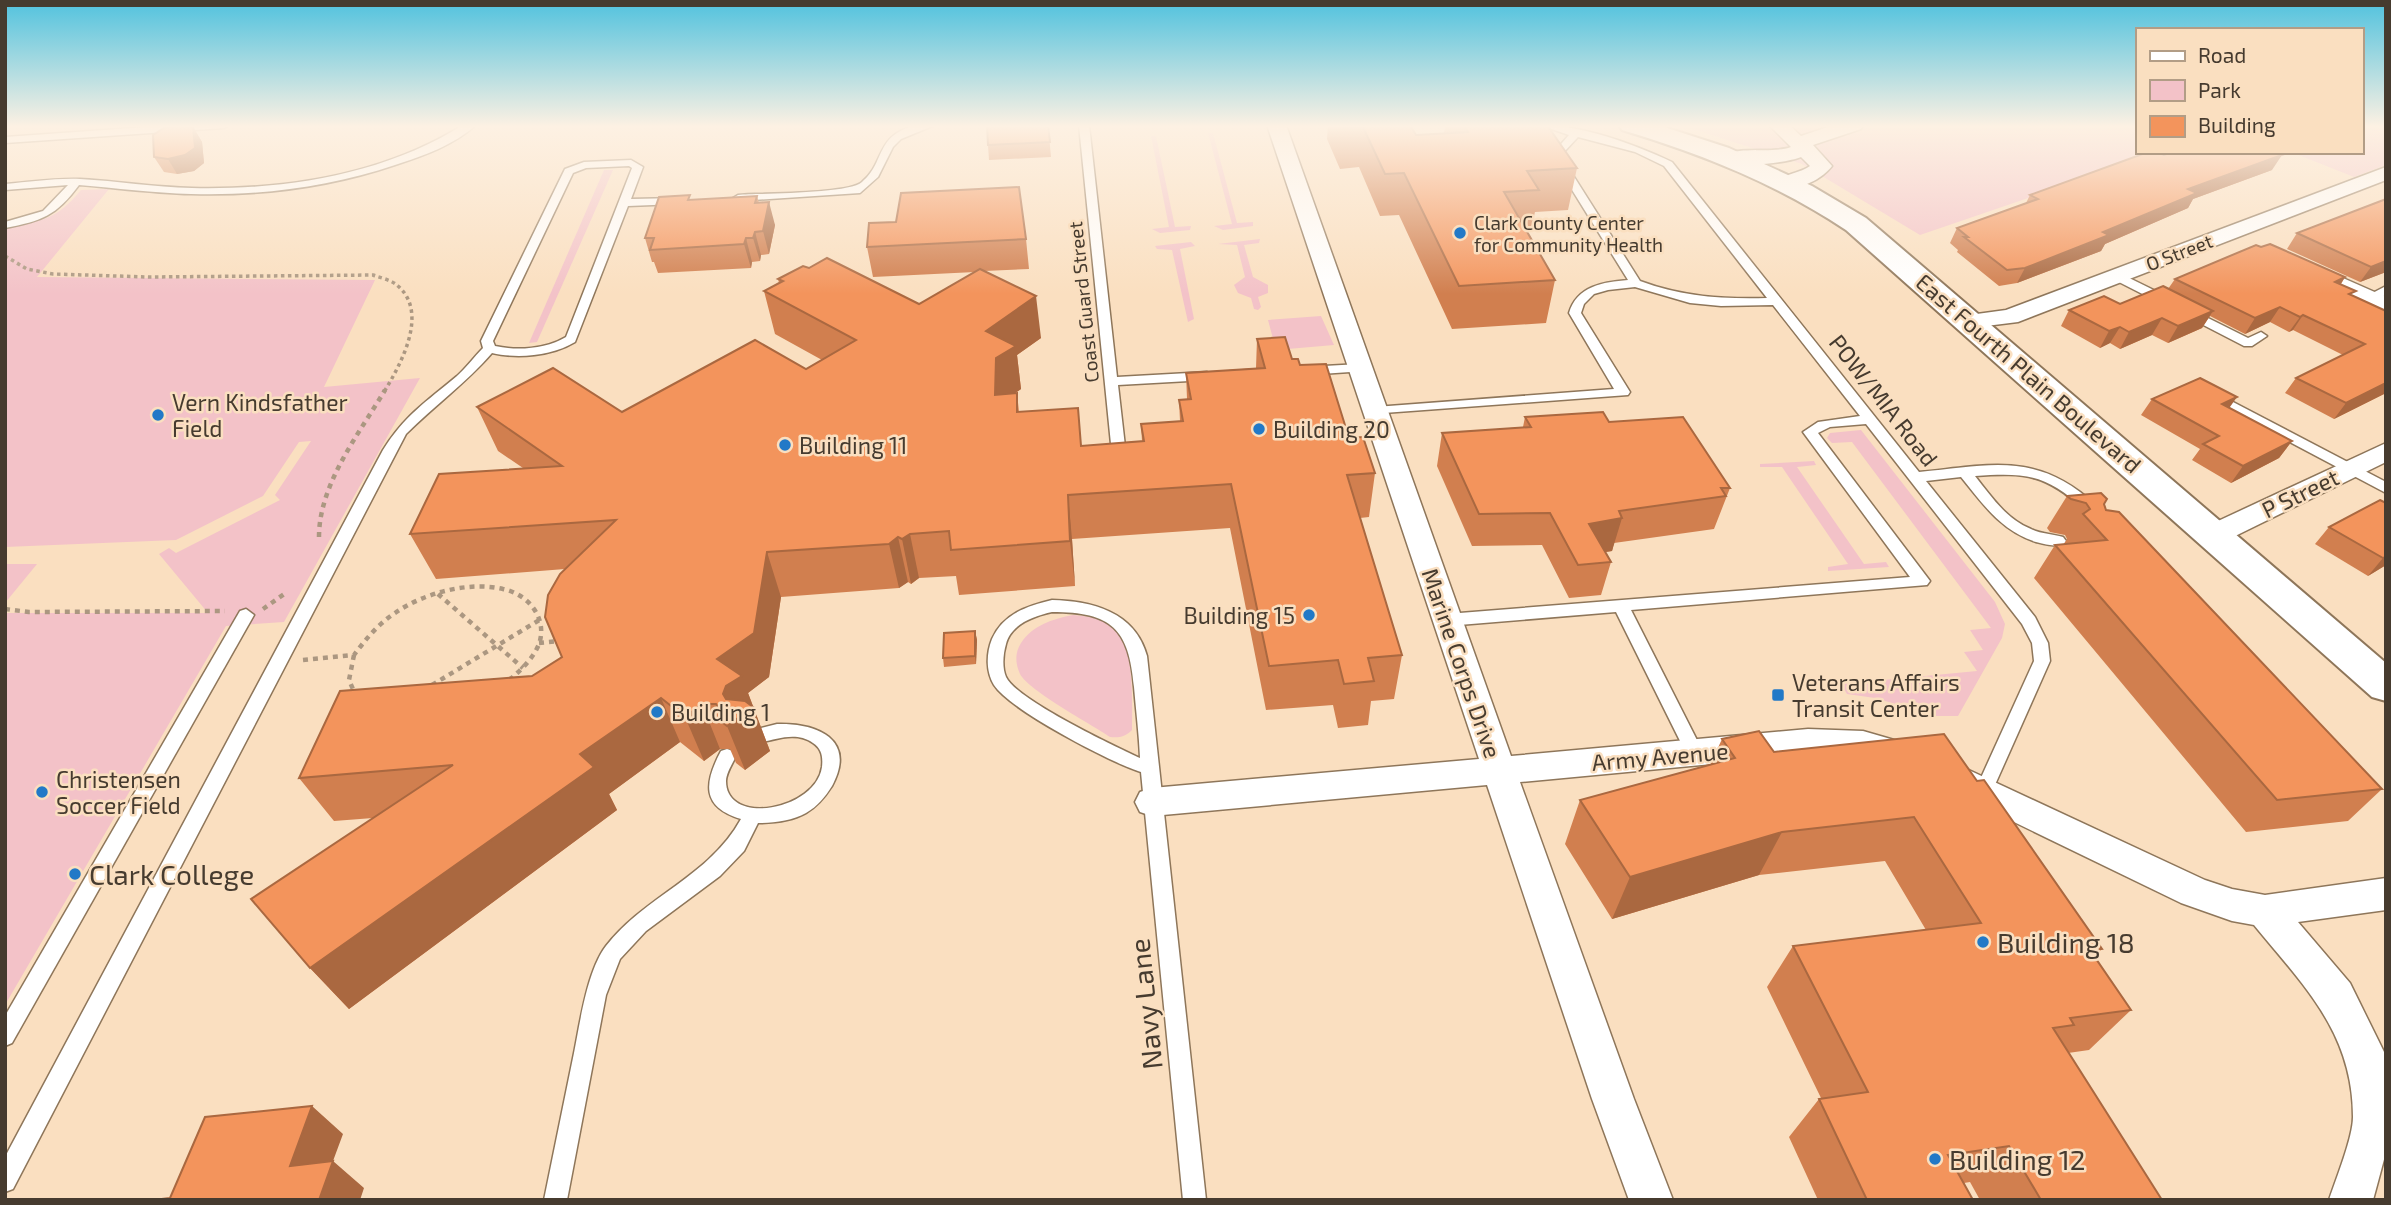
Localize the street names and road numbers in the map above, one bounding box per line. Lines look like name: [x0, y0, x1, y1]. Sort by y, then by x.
street label: Coast Guard Street: [1063, 220, 1103, 384]
street label: O Street: [2142, 229, 2216, 275]
street label: East Fourth Plain Boulevard: [1911, 267, 2147, 479]
street label: POW/MIA Road: [1824, 328, 1944, 472]
street label: P Street: [2257, 462, 2343, 524]
street label: Marine Corps Drive: [1416, 564, 1508, 762]
street label: Army Avenue: [1591, 736, 1729, 776]
street label: Navy Lane: [1121, 937, 1169, 1071]

